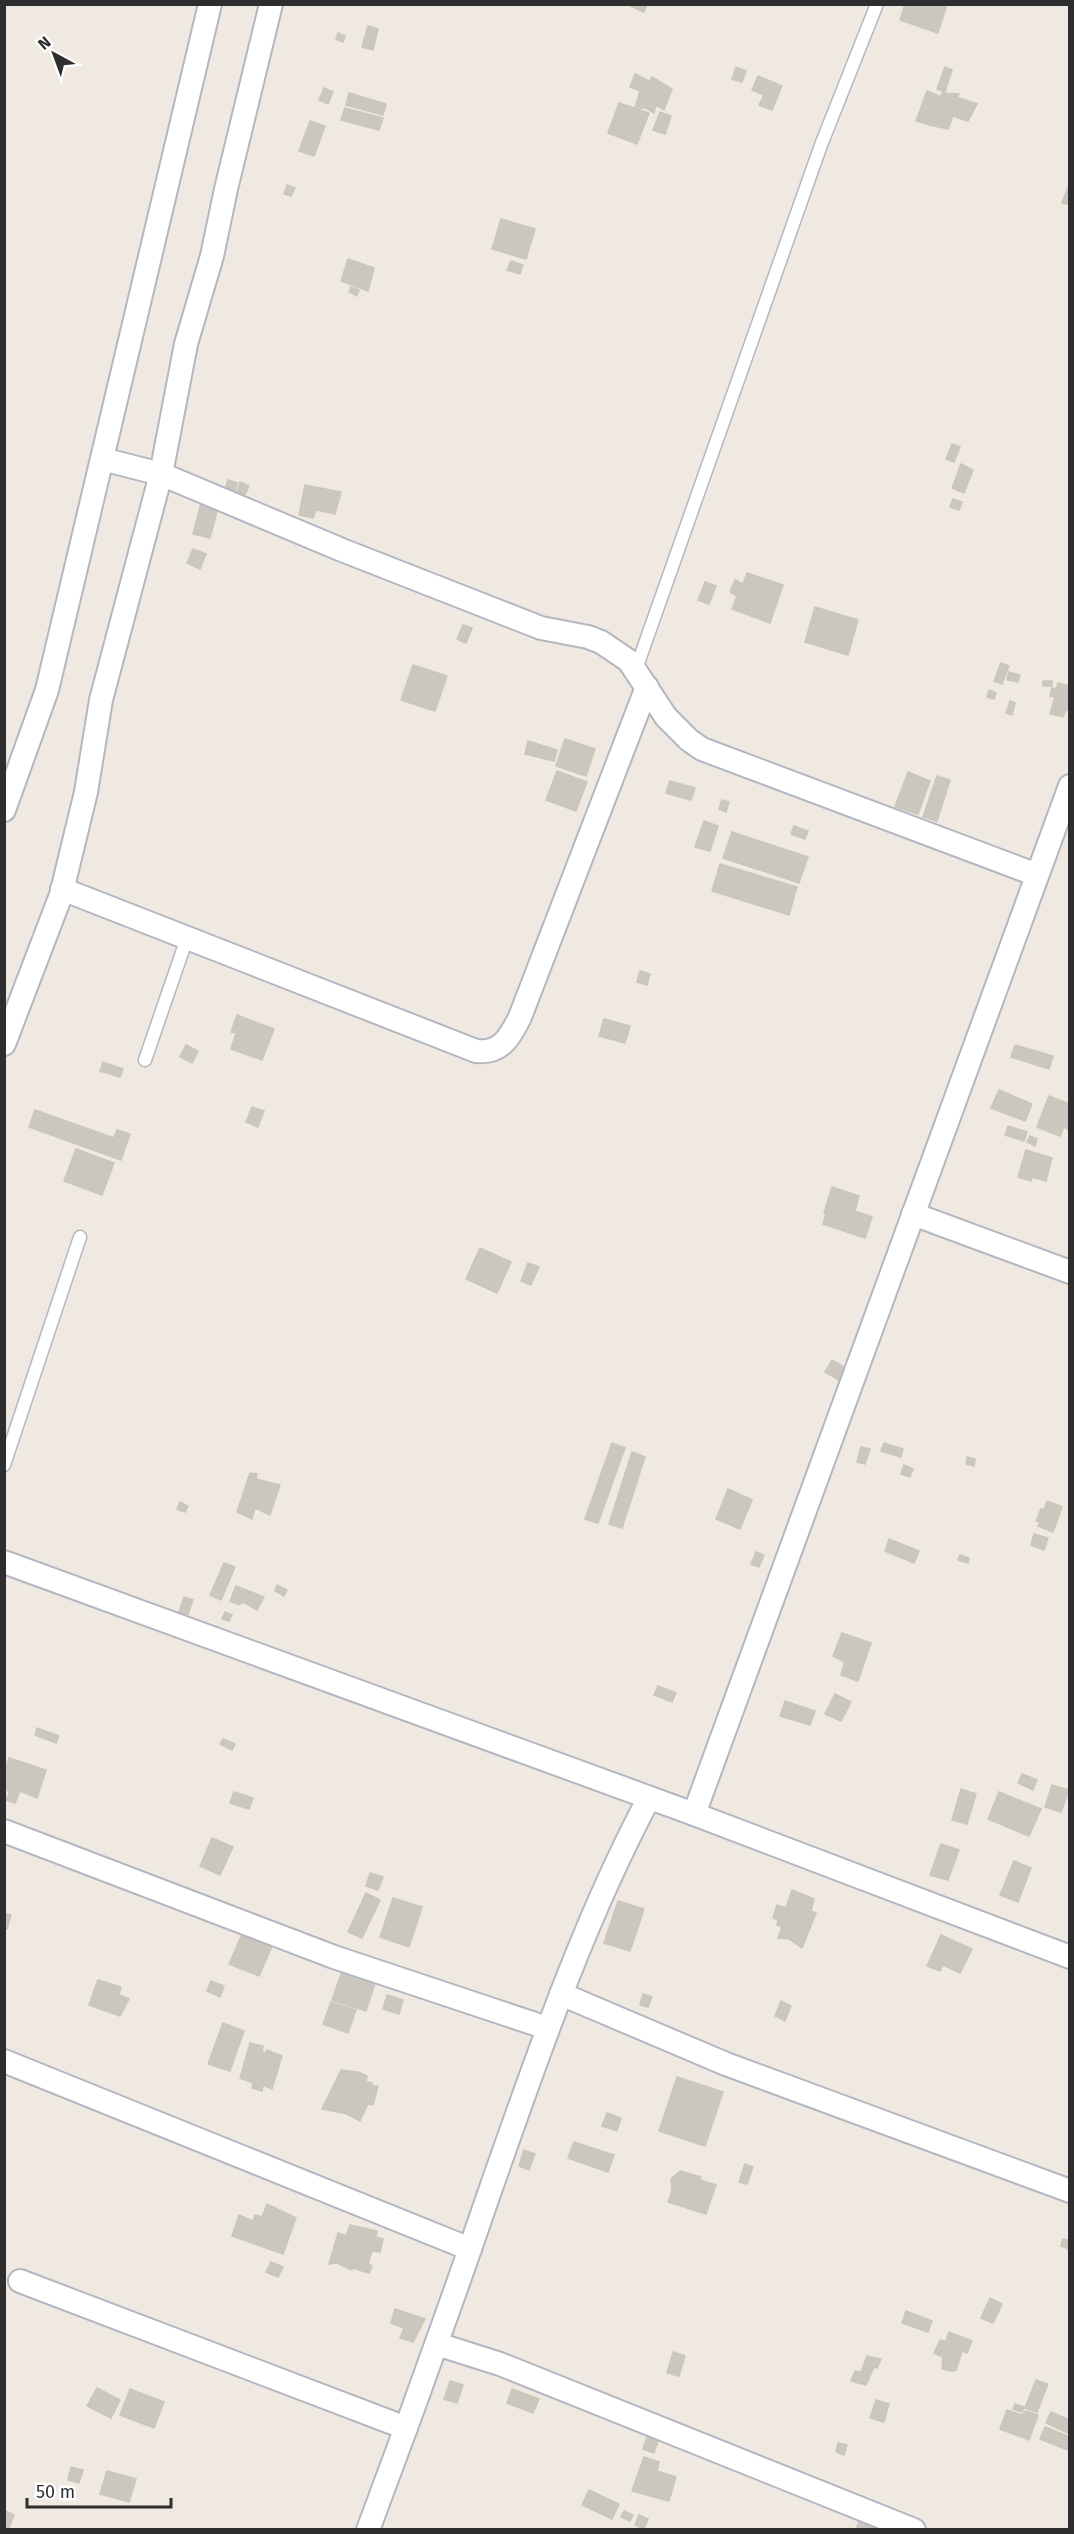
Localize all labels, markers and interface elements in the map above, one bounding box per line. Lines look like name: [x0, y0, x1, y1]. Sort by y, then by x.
north arrow: [24, 24, 84, 84]
text: N: [34, 32, 55, 54]
scale bar: [27, 2471, 171, 2509]
text: 50 m: [36, 2481, 75, 2503]

